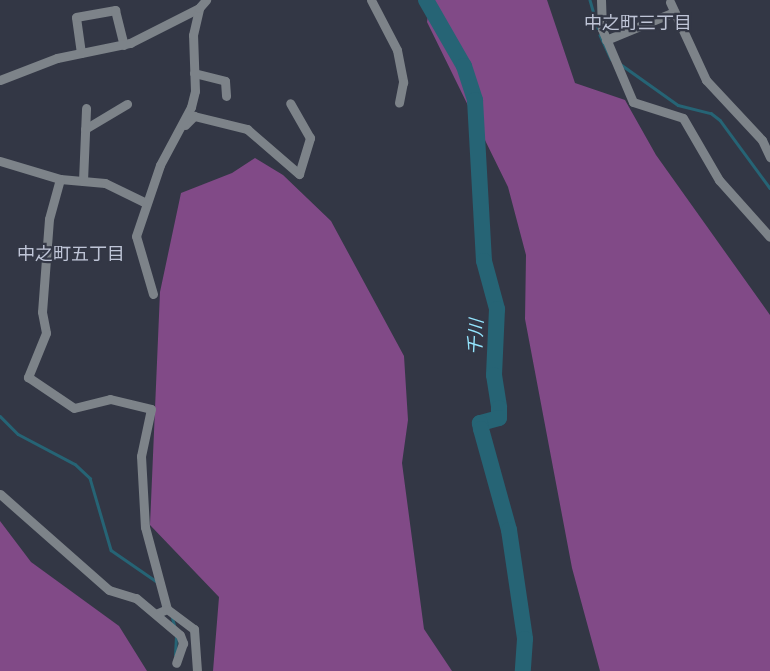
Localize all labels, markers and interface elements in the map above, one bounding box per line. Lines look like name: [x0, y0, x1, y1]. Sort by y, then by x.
district label: 中之町三丁目: [584, 12, 692, 34]
district label: 中之町五丁目: [17, 243, 125, 265]
water label: 千川: [464, 318, 488, 356]

